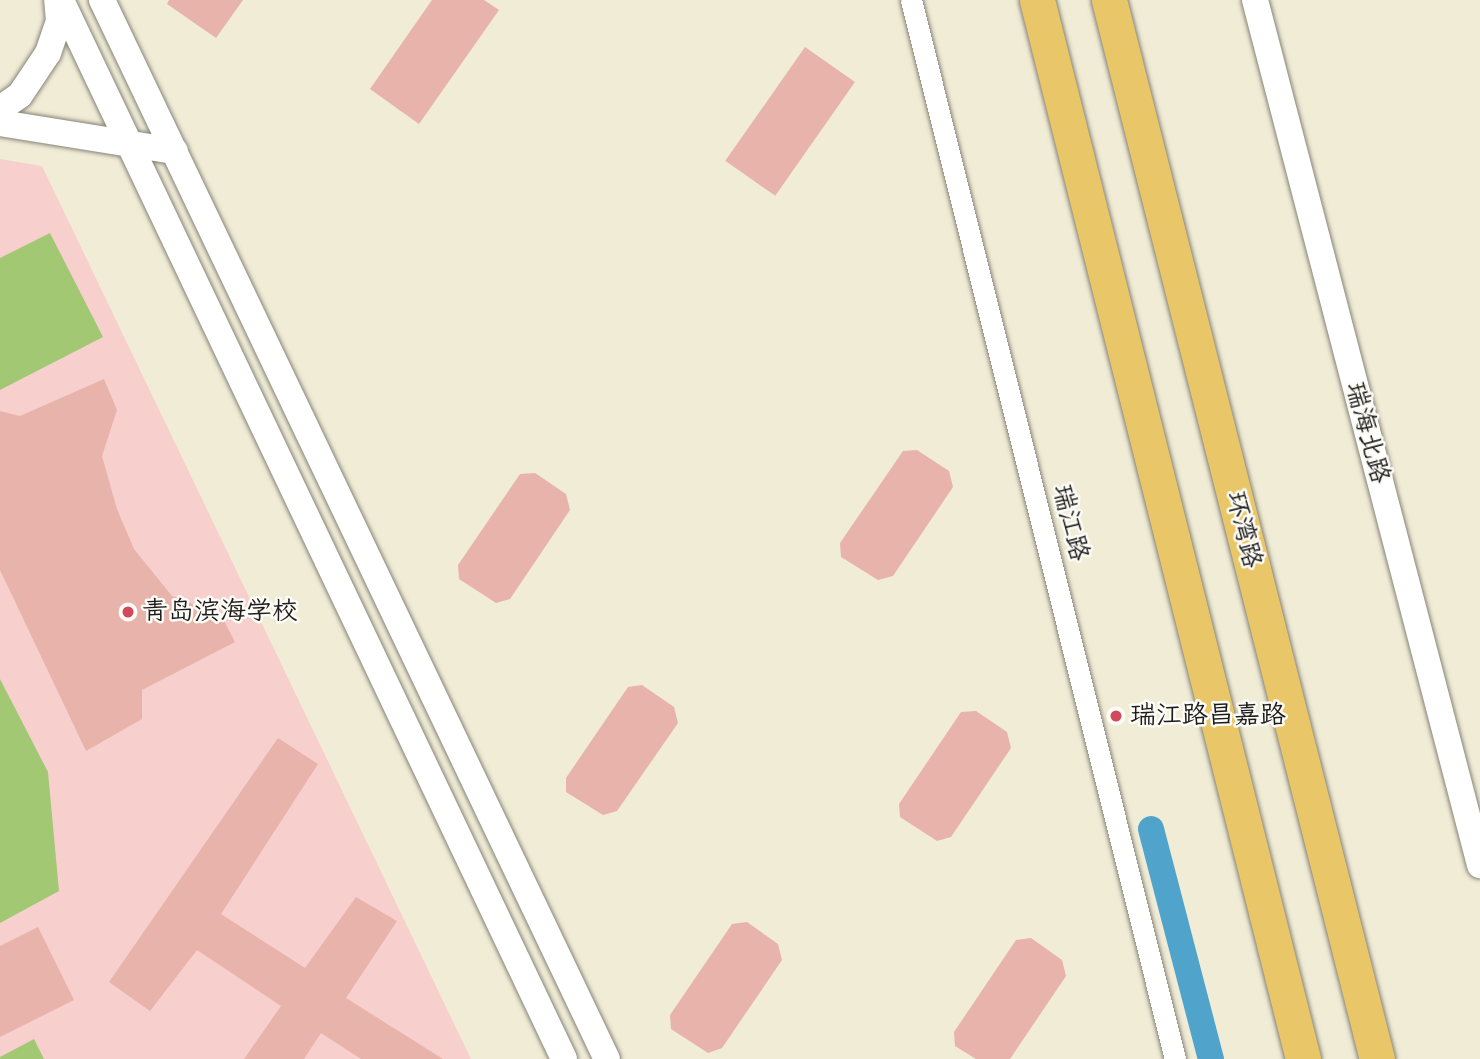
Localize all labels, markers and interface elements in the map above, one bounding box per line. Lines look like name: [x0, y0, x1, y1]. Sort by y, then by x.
street label: 瑞海北路: [1338, 379, 1396, 487]
street label: 瑞江路: [1045, 481, 1095, 565]
street label: 环湾路: [1218, 488, 1268, 572]
place label: 青岛滨海学校: [142, 596, 298, 628]
marker: 青岛滨海学校: [120, 604, 136, 620]
place label: 瑞江路昌嘉路: [1130, 700, 1286, 732]
marker: 瑞江路昌嘉路: [1108, 708, 1124, 724]

